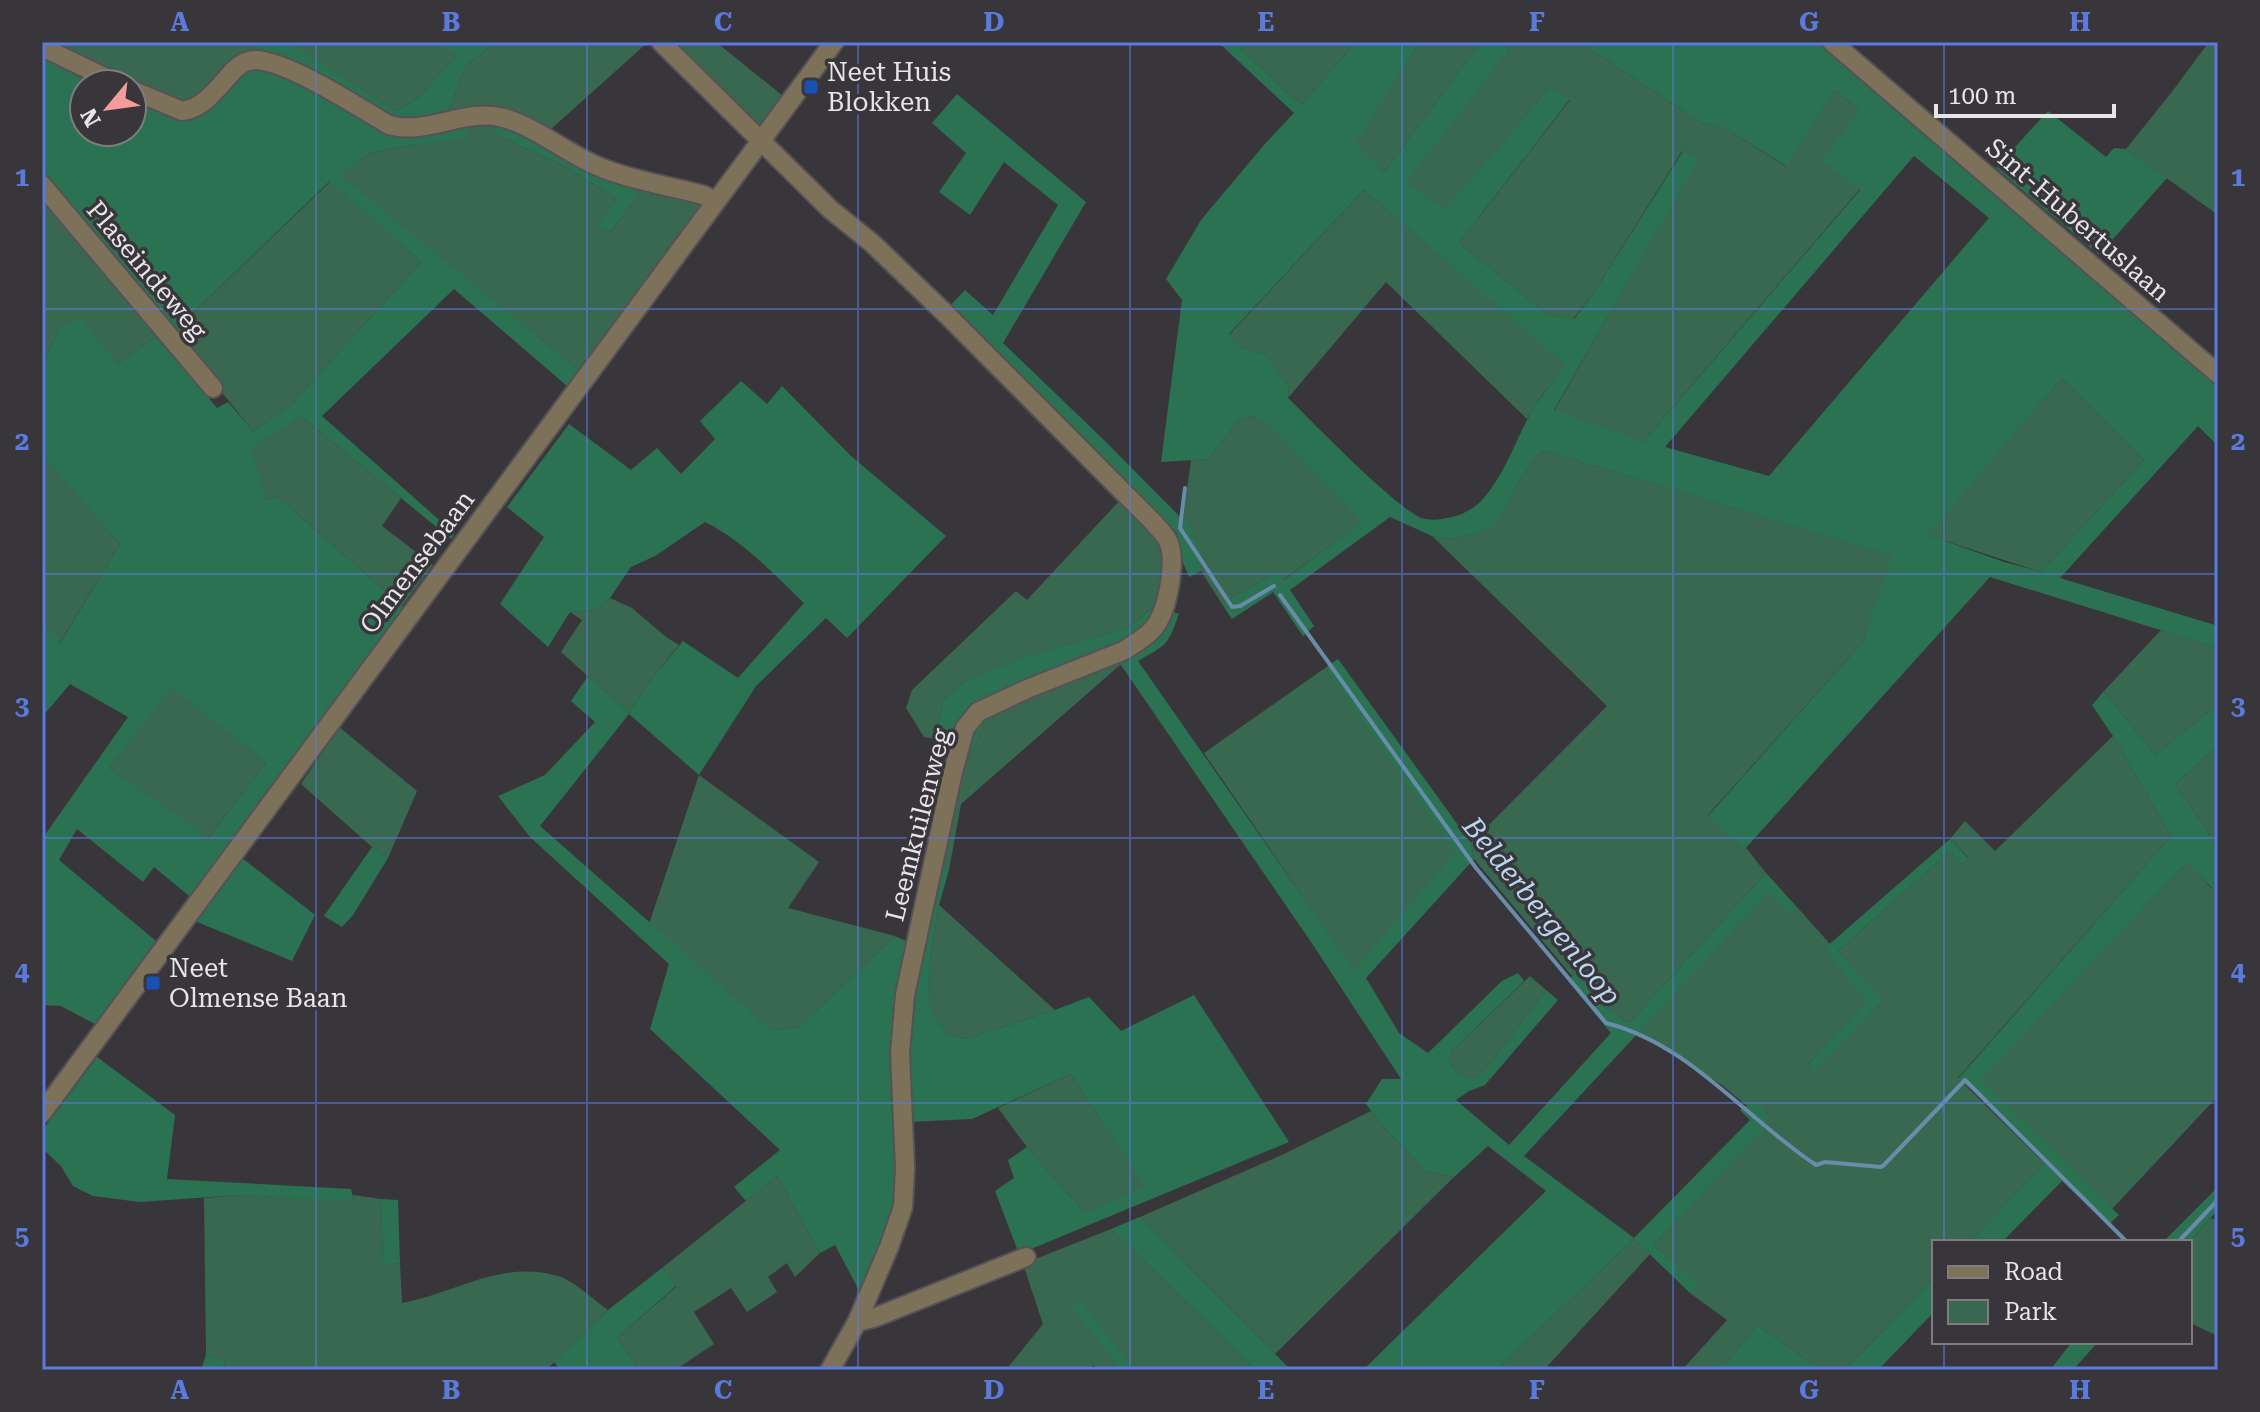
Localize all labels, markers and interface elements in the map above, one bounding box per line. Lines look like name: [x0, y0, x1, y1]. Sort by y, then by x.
text: A: [171, 7, 190, 37]
text: B: [442, 7, 460, 37]
text: C: [714, 7, 732, 37]
text: D: [984, 7, 1004, 37]
text: E: [1258, 7, 1274, 37]
text: F: [1529, 7, 1545, 37]
text: G: [1799, 7, 1819, 37]
text: H: [2069, 7, 2091, 37]
place label: Neet Huis Blokken: [827, 57, 951, 117]
north arrow: [68, 68, 148, 148]
scale bar: [1936, 68, 2114, 118]
marker: Neet Huis Blokken: [802, 78, 820, 96]
text: 100 m: [1948, 82, 2016, 110]
text: N: [76, 104, 106, 131]
street label: Sint-Hubertuslaan: [1980, 132, 2176, 308]
text: 1: [15, 162, 29, 192]
text: 1: [2231, 162, 2245, 192]
street label: Plaseindeweg: [81, 195, 214, 345]
text: 2: [15, 426, 29, 456]
text: 2: [2231, 426, 2245, 456]
street label: Olmensebaan: [354, 485, 481, 639]
text: 3: [15, 691, 29, 721]
text: 3: [2231, 691, 2245, 721]
street label: Leemkuilenweg: [880, 725, 957, 925]
water label: Belderbergenloop: [1456, 810, 1628, 1012]
place label: Neet Olmense Baan: [169, 953, 348, 1013]
text: 4: [15, 956, 30, 986]
text: 4: [2231, 956, 2246, 986]
marker: Neet Olmense Baan: [144, 974, 162, 992]
text: 5: [15, 1221, 29, 1251]
text: 5: [2231, 1221, 2245, 1251]
legend: [1932, 1240, 2192, 1344]
text: Road: [2004, 1258, 2063, 1286]
text: Park: [2004, 1298, 2057, 1326]
text: A: [171, 1375, 190, 1405]
text: B: [442, 1375, 460, 1405]
text: C: [714, 1375, 732, 1405]
text: D: [984, 1375, 1004, 1405]
text: E: [1258, 1375, 1274, 1405]
text: F: [1529, 1375, 1545, 1405]
text: G: [1799, 1375, 1819, 1405]
text: H: [2069, 1375, 2091, 1405]

